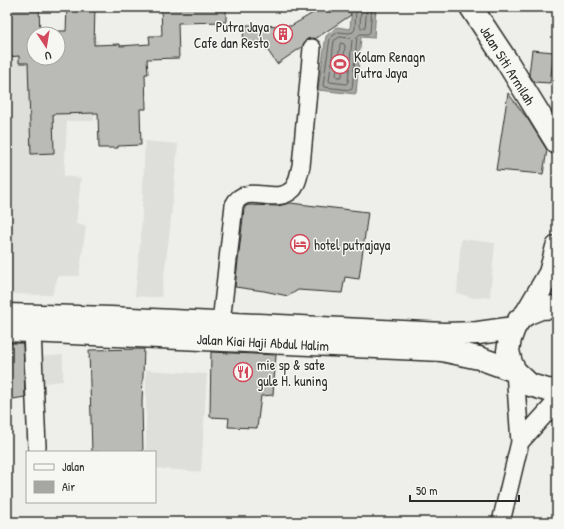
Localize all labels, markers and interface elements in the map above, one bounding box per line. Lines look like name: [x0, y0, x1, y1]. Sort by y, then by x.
place label: Putra Jaya Cafe dan Resto: [194, 17, 270, 52]
street label: Jalan Siti Armilah: [476, 22, 540, 108]
building icon: Putra Jaya Cafe dan Resto: [272, 23, 294, 45]
north arrow: [26, 26, 66, 66]
place label: Kolam Renagn Putra Jaya: [354, 47, 425, 83]
text: U: [44, 48, 52, 63]
sports icon: Kolam Renagn Putra Jaya: [329, 53, 351, 75]
hotel icon: hotel putrajaya: [289, 233, 311, 255]
place label: hotel putrajaya: [314, 235, 391, 255]
street label: Jalan Kiai Haji Abdul Halim: [196, 329, 330, 356]
place label: mie sp & sate gule H. kuning: [257, 355, 328, 391]
restaurant icon: mie sp & sate gule H. kuning: [232, 361, 254, 383]
legend: [26, 451, 156, 503]
text: Jalan: [62, 458, 84, 475]
scale bar: [410, 477, 519, 503]
text: Air: [62, 478, 76, 495]
text: 50 m: [416, 482, 437, 499]

